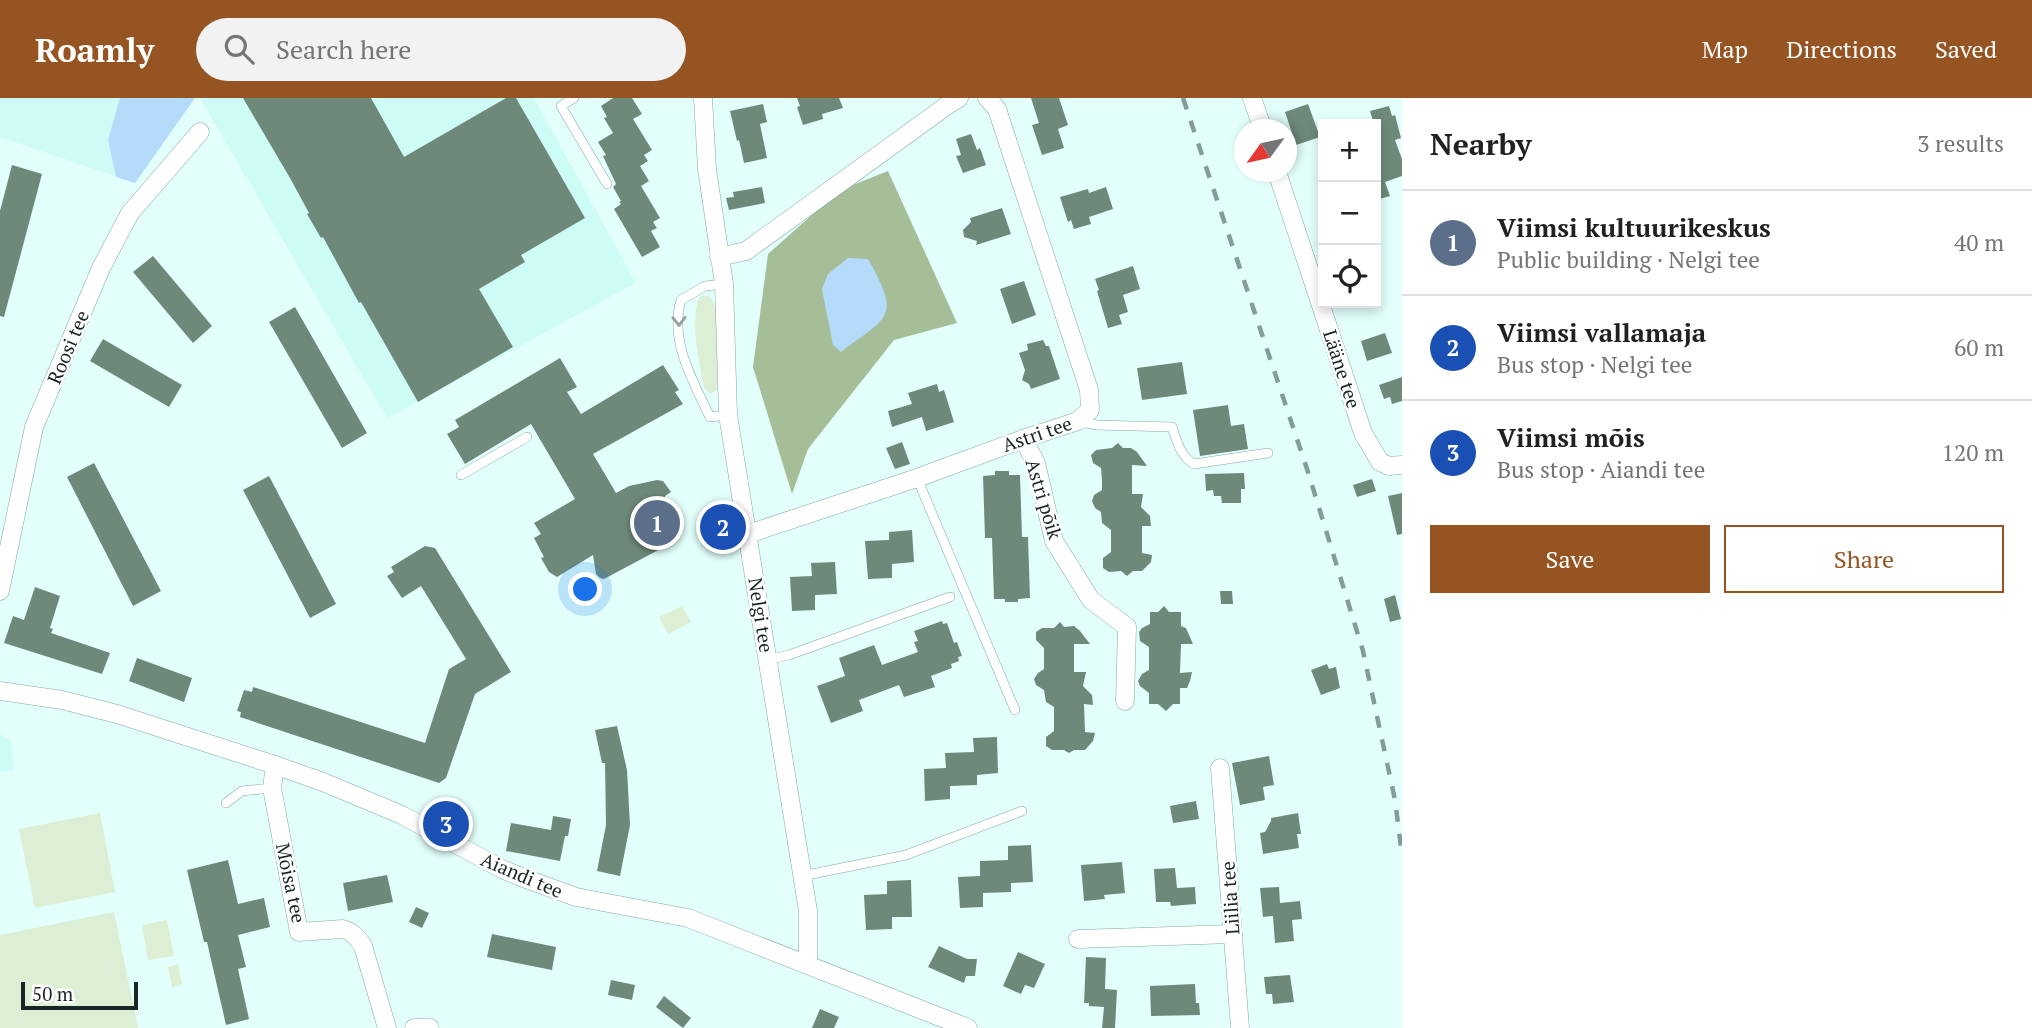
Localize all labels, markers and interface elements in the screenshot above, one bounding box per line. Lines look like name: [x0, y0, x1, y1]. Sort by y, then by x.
search box: [196, 18, 686, 81]
text: Roamly: [35, 28, 154, 71]
icon: search: [220, 30, 258, 68]
text: Search here: [276, 32, 411, 66]
text: Map: [1702, 33, 1748, 65]
text: Directions: [1786, 33, 1897, 65]
text: Saved: [1935, 33, 1997, 65]
north arrow: [1234, 119, 1297, 182]
map controls: [1318, 119, 1381, 308]
button: +: [1318, 119, 1381, 182]
text: Nearby: [1430, 124, 1532, 164]
text: 3 results: [1917, 128, 2004, 159]
button: −: [1318, 182, 1381, 245]
text: Viimsi kultuurikeskus: [1497, 210, 1771, 244]
text: 1: [1447, 227, 1460, 258]
text: 40 m: [1954, 227, 2004, 258]
text: Public building · Nelgi tee: [1497, 244, 1760, 275]
button: locate: [1318, 245, 1381, 308]
street label: Roosi tee: [41, 306, 94, 387]
text: Viimsi vallamaja: [1497, 315, 1706, 349]
one-way arrow: [671, 316, 686, 327]
street label: Lääne tee: [1318, 326, 1367, 411]
text: 2: [1447, 332, 1460, 363]
text: 60 m: [1954, 332, 2004, 363]
text: Bus stop · Nelgi tee: [1497, 349, 1692, 380]
street label: Astri tee: [999, 410, 1075, 457]
text: Viimsi mõis: [1497, 420, 1645, 454]
text: 3: [1447, 437, 1460, 468]
text: 120 m: [1942, 437, 2004, 468]
text: Bus stop · Aiandi tee: [1497, 454, 1705, 485]
street label: Astri põik: [1020, 456, 1069, 542]
pin: 1: [634, 497, 680, 549]
pin: 2: [700, 501, 746, 553]
button: Save: [1430, 525, 1710, 593]
button: Share: [1724, 525, 2004, 593]
your location: [568, 572, 602, 606]
street label: Nelgi tee: [743, 576, 780, 654]
pin: 3: [423, 798, 469, 850]
street label: Mõisa tee: [271, 841, 312, 925]
street label: Aiandi tee: [477, 846, 567, 903]
street label: Liilia tee: [1214, 860, 1245, 936]
scale bar: [21, 979, 138, 1011]
text: 50 m: [32, 981, 73, 1006]

